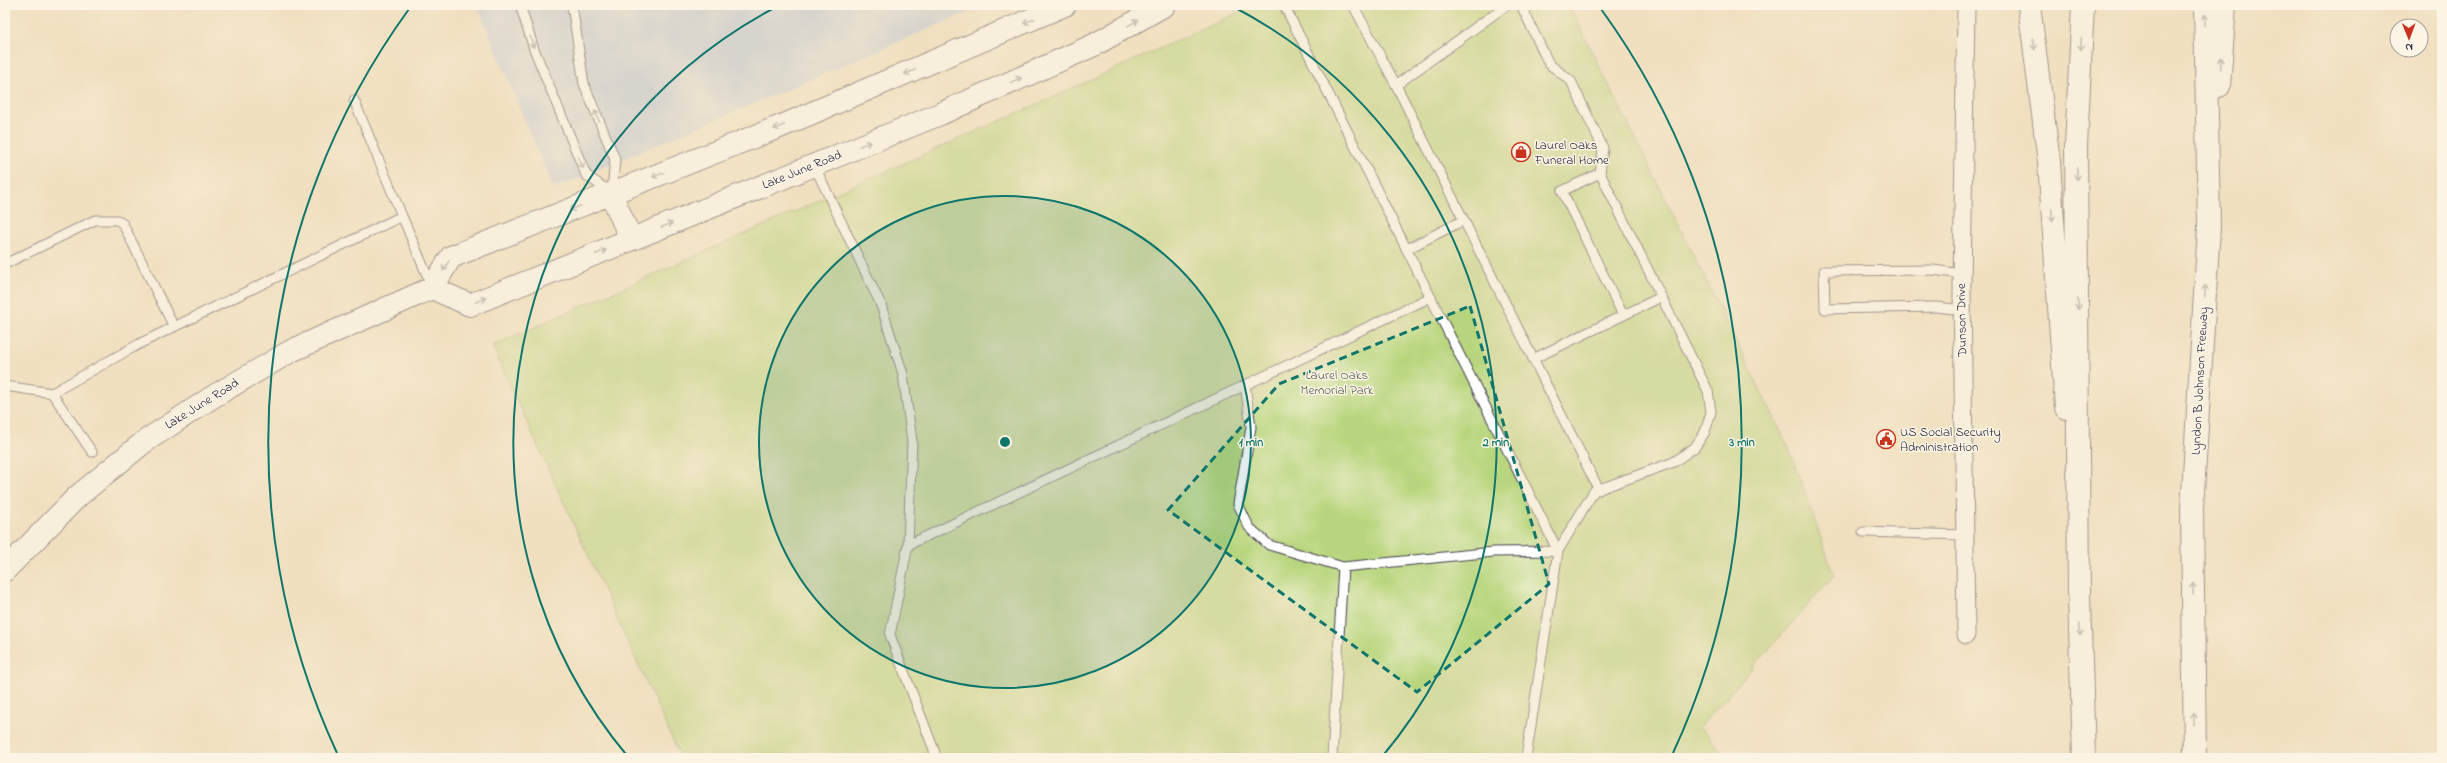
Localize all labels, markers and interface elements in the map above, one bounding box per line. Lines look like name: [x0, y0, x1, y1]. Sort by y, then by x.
one-way arrow: [2201, 14, 2209, 27]
one-way arrow: [1024, 17, 1036, 25]
north arrow: [2389, 18, 2429, 58]
one-way arrow: [1127, 19, 1139, 27]
one-way arrow: [529, 36, 536, 49]
one-way arrow: [2030, 37, 2038, 50]
one-way arrow: [2078, 37, 2085, 50]
text: N: [2405, 39, 2413, 55]
one-way arrow: [2217, 57, 2224, 70]
one-way arrow: [904, 69, 916, 76]
one-way arrow: [1010, 76, 1022, 83]
one-way arrow: [593, 111, 600, 123]
one-way arrow: [773, 124, 785, 132]
place label: Laurel Oaks Funeral Home: [1534, 136, 1609, 170]
one-way arrow: [859, 140, 871, 148]
shop icon: Laurel Oaks Funeral Home: [1510, 141, 1532, 163]
street label: Lake June Road: [759, 145, 845, 195]
one-way arrow: [578, 156, 585, 168]
one-way arrow: [2073, 167, 2081, 180]
one-way arrow: [653, 172, 665, 180]
one-way arrow: [570, 204, 582, 212]
one-way arrow: [2049, 208, 2056, 221]
one-way arrow: [661, 220, 673, 228]
one-way arrow: [595, 247, 607, 255]
one-way arrow: [441, 260, 449, 272]
street label: Dunson Drive: [1952, 283, 1972, 358]
one-way arrow: [2202, 285, 2209, 298]
one-way arrow: [474, 296, 486, 304]
one-way arrow: [2074, 297, 2082, 310]
street label: Lyndon B Johnson Freeway: [2187, 306, 2214, 456]
park label: Laurel Oaks Memorial Park: [1301, 366, 1374, 400]
street label: Lake June Road: [161, 373, 243, 434]
place label: US Social Security Administration: [1900, 423, 2001, 457]
public building icon: US Social Security Administration: [1875, 428, 1897, 450]
text: 1 min: [1239, 434, 1263, 452]
text: 2 min: [1482, 434, 1509, 452]
text: 3 min: [1728, 434, 1755, 452]
centre of rings: [998, 435, 1012, 449]
one-way arrow: [2189, 583, 2197, 596]
one-way arrow: [2076, 623, 2084, 636]
one-way arrow: [2190, 713, 2198, 726]

